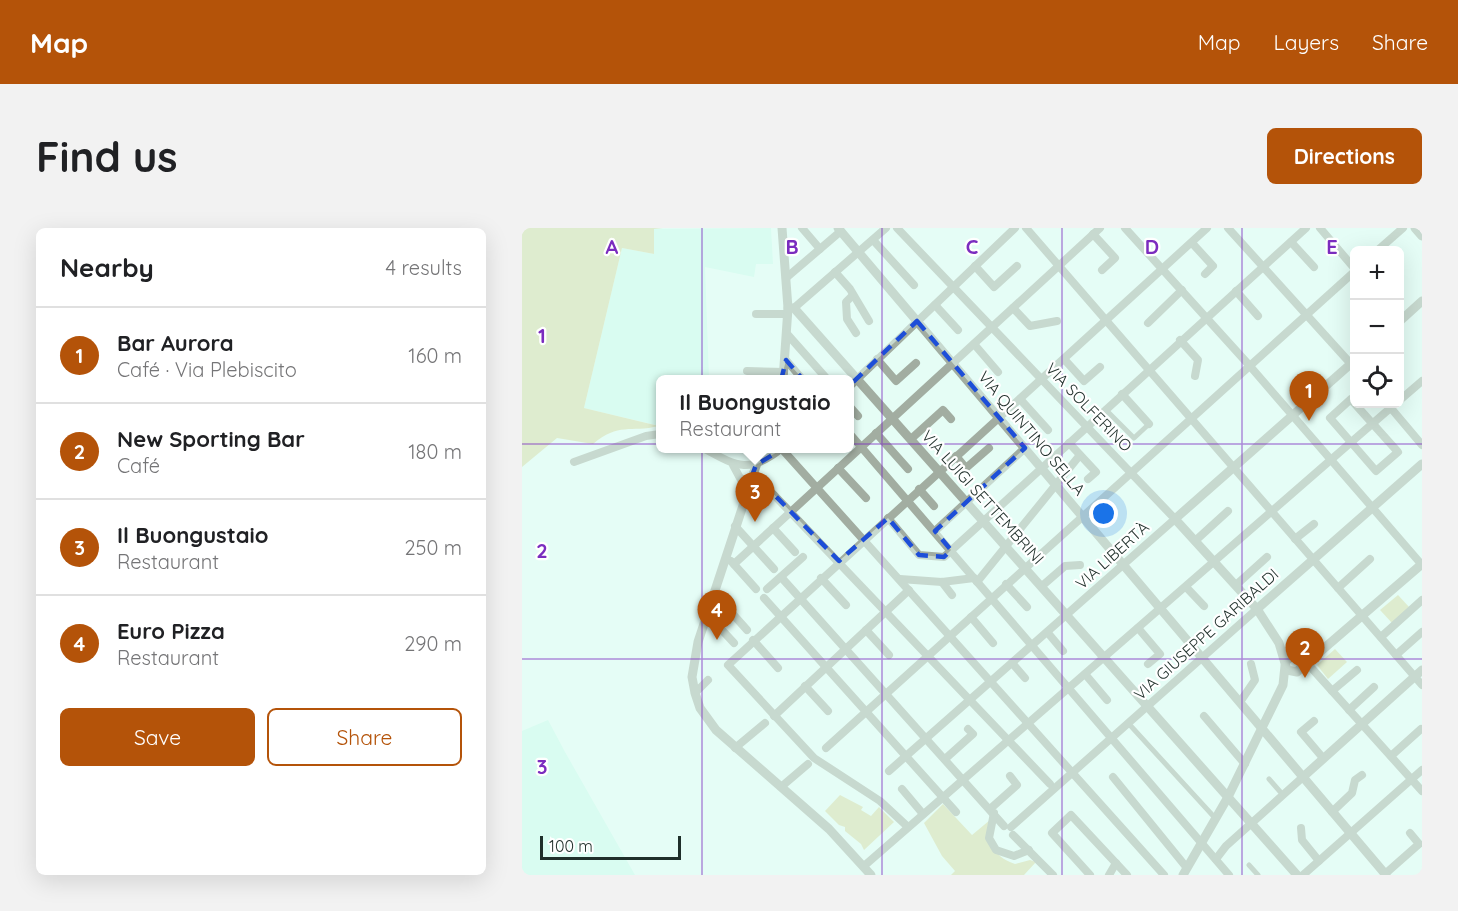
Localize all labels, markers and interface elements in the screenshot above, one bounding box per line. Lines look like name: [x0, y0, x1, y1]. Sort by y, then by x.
text: Map: [30, 25, 88, 60]
text: Map: [1198, 29, 1241, 55]
text: Layers: [1274, 29, 1339, 55]
text: Share: [1372, 29, 1428, 55]
button: Directions: [1267, 128, 1422, 184]
text: Find us: [36, 130, 178, 183]
text: A: [606, 234, 619, 259]
text: B: [785, 234, 799, 259]
text: C: [966, 234, 979, 259]
text: D: [1145, 234, 1159, 259]
text: E: [1326, 234, 1338, 259]
map controls: [1350, 246, 1404, 408]
button: +: [1350, 246, 1404, 300]
text: Nearby: [60, 251, 154, 284]
text: 4 results: [386, 255, 462, 280]
button: −: [1350, 300, 1404, 354]
text: 1: [538, 323, 546, 348]
text: Bar Aurora: [117, 329, 234, 357]
text: 1: [76, 343, 83, 368]
text: 160 m: [408, 343, 462, 368]
button: locate: [1350, 354, 1404, 408]
text: Café · Via Plebiscito: [117, 357, 297, 382]
street label: VIA SOLFERINO: [1042, 358, 1136, 456]
street label: VIA QUINTINO SELLA: [974, 367, 1090, 499]
pin: 1: [1290, 372, 1328, 421]
popup: [656, 375, 854, 453]
text: Il Buongustaio: [679, 388, 831, 416]
text: Restaurant: [679, 416, 781, 441]
text: New Sporting Bar: [117, 425, 305, 453]
street label: VIA LUIGI SETTEMBRINI: [918, 426, 1048, 568]
text: 2: [74, 439, 85, 464]
text: 180 m: [408, 439, 462, 464]
text: Café: [117, 453, 160, 478]
pin: 3: [736, 472, 774, 522]
your location: [1089, 499, 1118, 528]
street label: VIA LIBERTÀ: [1071, 517, 1153, 593]
text: Il Buongustaio: [117, 521, 268, 549]
text: 3: [74, 535, 85, 560]
text: 250 m: [404, 535, 462, 560]
text: 2: [536, 538, 548, 563]
text: Restaurant: [117, 549, 219, 574]
street label: VIA GIUSEPPE GARIBALDI: [1130, 564, 1282, 704]
pin: 4: [698, 590, 736, 640]
text: Euro Pizza: [117, 617, 225, 645]
pin: 2: [1286, 628, 1324, 678]
text: 4: [74, 631, 85, 656]
text: 290 m: [404, 631, 462, 656]
text: Restaurant: [117, 645, 219, 670]
button: Save: [60, 708, 255, 766]
button: Share: [267, 708, 462, 766]
text: 3: [537, 754, 547, 779]
scale bar: [540, 833, 681, 860]
text: 100 m: [549, 836, 593, 856]

